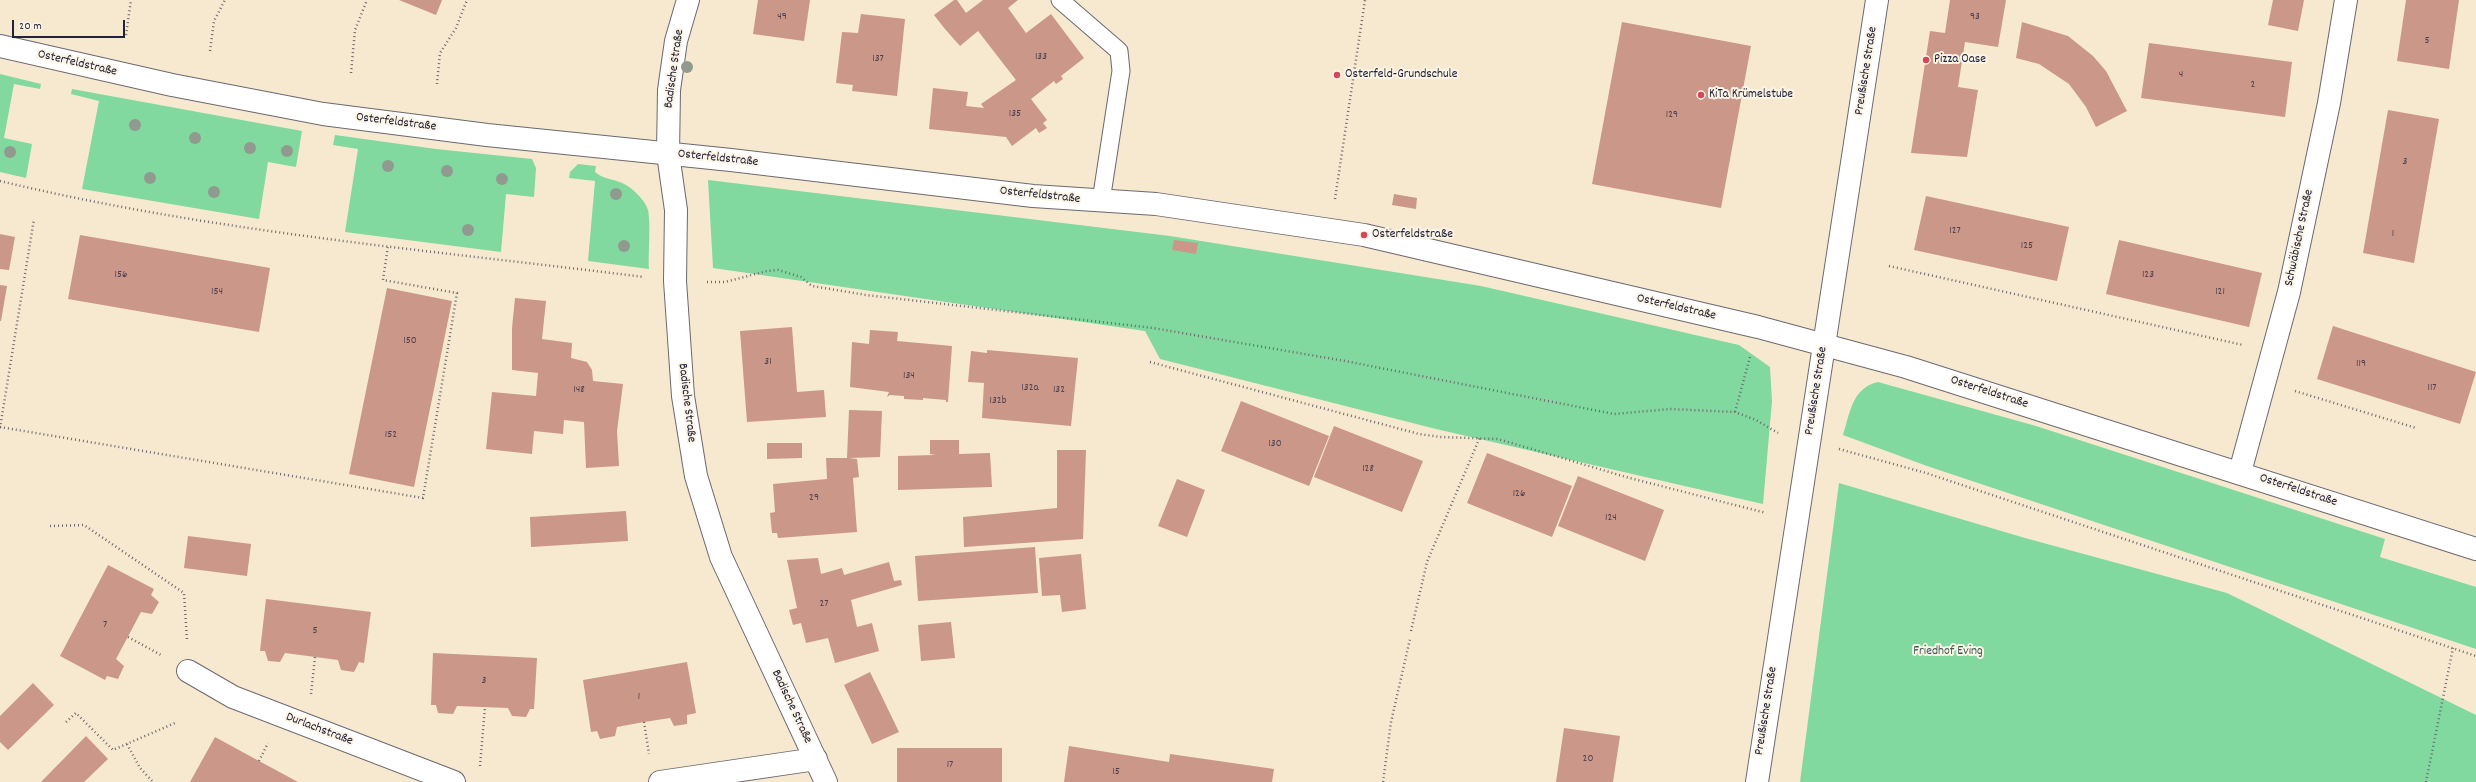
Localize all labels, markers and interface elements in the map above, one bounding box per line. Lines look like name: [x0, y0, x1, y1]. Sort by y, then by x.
house number: 49: [777, 10, 787, 24]
house number: 93: [1970, 10, 1980, 24]
scale bar: [14, 12, 127, 38]
text: 20 m: [19, 18, 42, 35]
street label: Preußische Straße: [1852, 26, 1882, 116]
street label: Badische Straße: [662, 29, 688, 109]
house number: 5: [2424, 34, 2430, 48]
street label: Osterfeldstraße: [36, 47, 118, 81]
house number: 133: [1035, 50, 1047, 64]
house number: 137: [872, 52, 884, 66]
place label: Pizza Oase: [1934, 52, 1986, 68]
marker: Pizza Oase: [1921, 55, 1931, 65]
place label: Osterfeld-Grundschule: [1345, 67, 1457, 83]
house number: 4: [2179, 68, 2183, 82]
marker: Osterfeld-Grundschule: [1332, 70, 1342, 80]
house number: 2: [2251, 78, 2255, 92]
place label: KiTa Krümelstube: [1709, 87, 1793, 103]
marker: KiTa Krümelstube: [1696, 90, 1706, 100]
house number: 135: [1009, 107, 1021, 121]
house number: 129: [1666, 108, 1678, 122]
street label: Osterfeldstraße: [355, 110, 437, 136]
street label: Osterfeldstraße: [677, 147, 759, 171]
house number: 3: [2403, 155, 2407, 169]
street label: Osterfeldstraße: [999, 184, 1081, 208]
street label: Schwäbische Straße: [2282, 188, 2318, 288]
house number: 127: [1949, 224, 1961, 238]
place label: Osterfeldstraße: [1372, 227, 1453, 243]
house number: 1: [2392, 227, 2394, 241]
marker: Osterfeldstraße: [1359, 230, 1369, 240]
house number: 125: [2021, 239, 2033, 253]
house number: 156: [115, 268, 127, 282]
house number: 123: [2142, 268, 2154, 282]
house number: 154: [211, 285, 223, 299]
house number: 121: [2215, 285, 2225, 299]
street label: Osterfeldstraße: [1635, 291, 1717, 325]
house number: 150: [403, 334, 417, 348]
street label: Preußische Straße: [1802, 346, 1832, 436]
house number: 31: [764, 355, 772, 369]
house number: 119: [2356, 357, 2366, 371]
street label: Badische Straße: [673, 363, 699, 443]
house number: 134: [903, 369, 915, 383]
street label: Osterfeldstraße: [1948, 373, 2030, 413]
house number: 132a: [1021, 381, 1039, 395]
house number: 117: [2427, 381, 2437, 395]
house number: 148: [573, 383, 585, 397]
house number: 132: [1053, 383, 1065, 397]
house number: 132b: [990, 394, 1006, 408]
house number: 152: [385, 428, 397, 442]
house number: 130: [1268, 437, 1282, 451]
house number: 128: [1362, 462, 1374, 476]
street label: Osterfeldstraße: [2257, 471, 2339, 511]
house number: 126: [1513, 487, 1525, 501]
house number: 29: [809, 491, 819, 505]
house number: 124: [1605, 511, 1617, 525]
house number: 27: [819, 597, 829, 611]
house number: 7: [103, 618, 107, 632]
house number: 5: [312, 624, 318, 638]
park label: Friedhof Eving: [1913, 644, 1983, 660]
street label: Preußische Straße: [1752, 666, 1782, 756]
street label: Badische Straße: [767, 668, 815, 746]
house number: 3: [482, 674, 486, 688]
house number: 1: [638, 690, 640, 704]
street label: Durlachstraße: [283, 710, 355, 750]
house number: 20: [1583, 752, 1593, 766]
house number: 17: [947, 758, 953, 772]
house number: 15: [1112, 765, 1120, 779]

